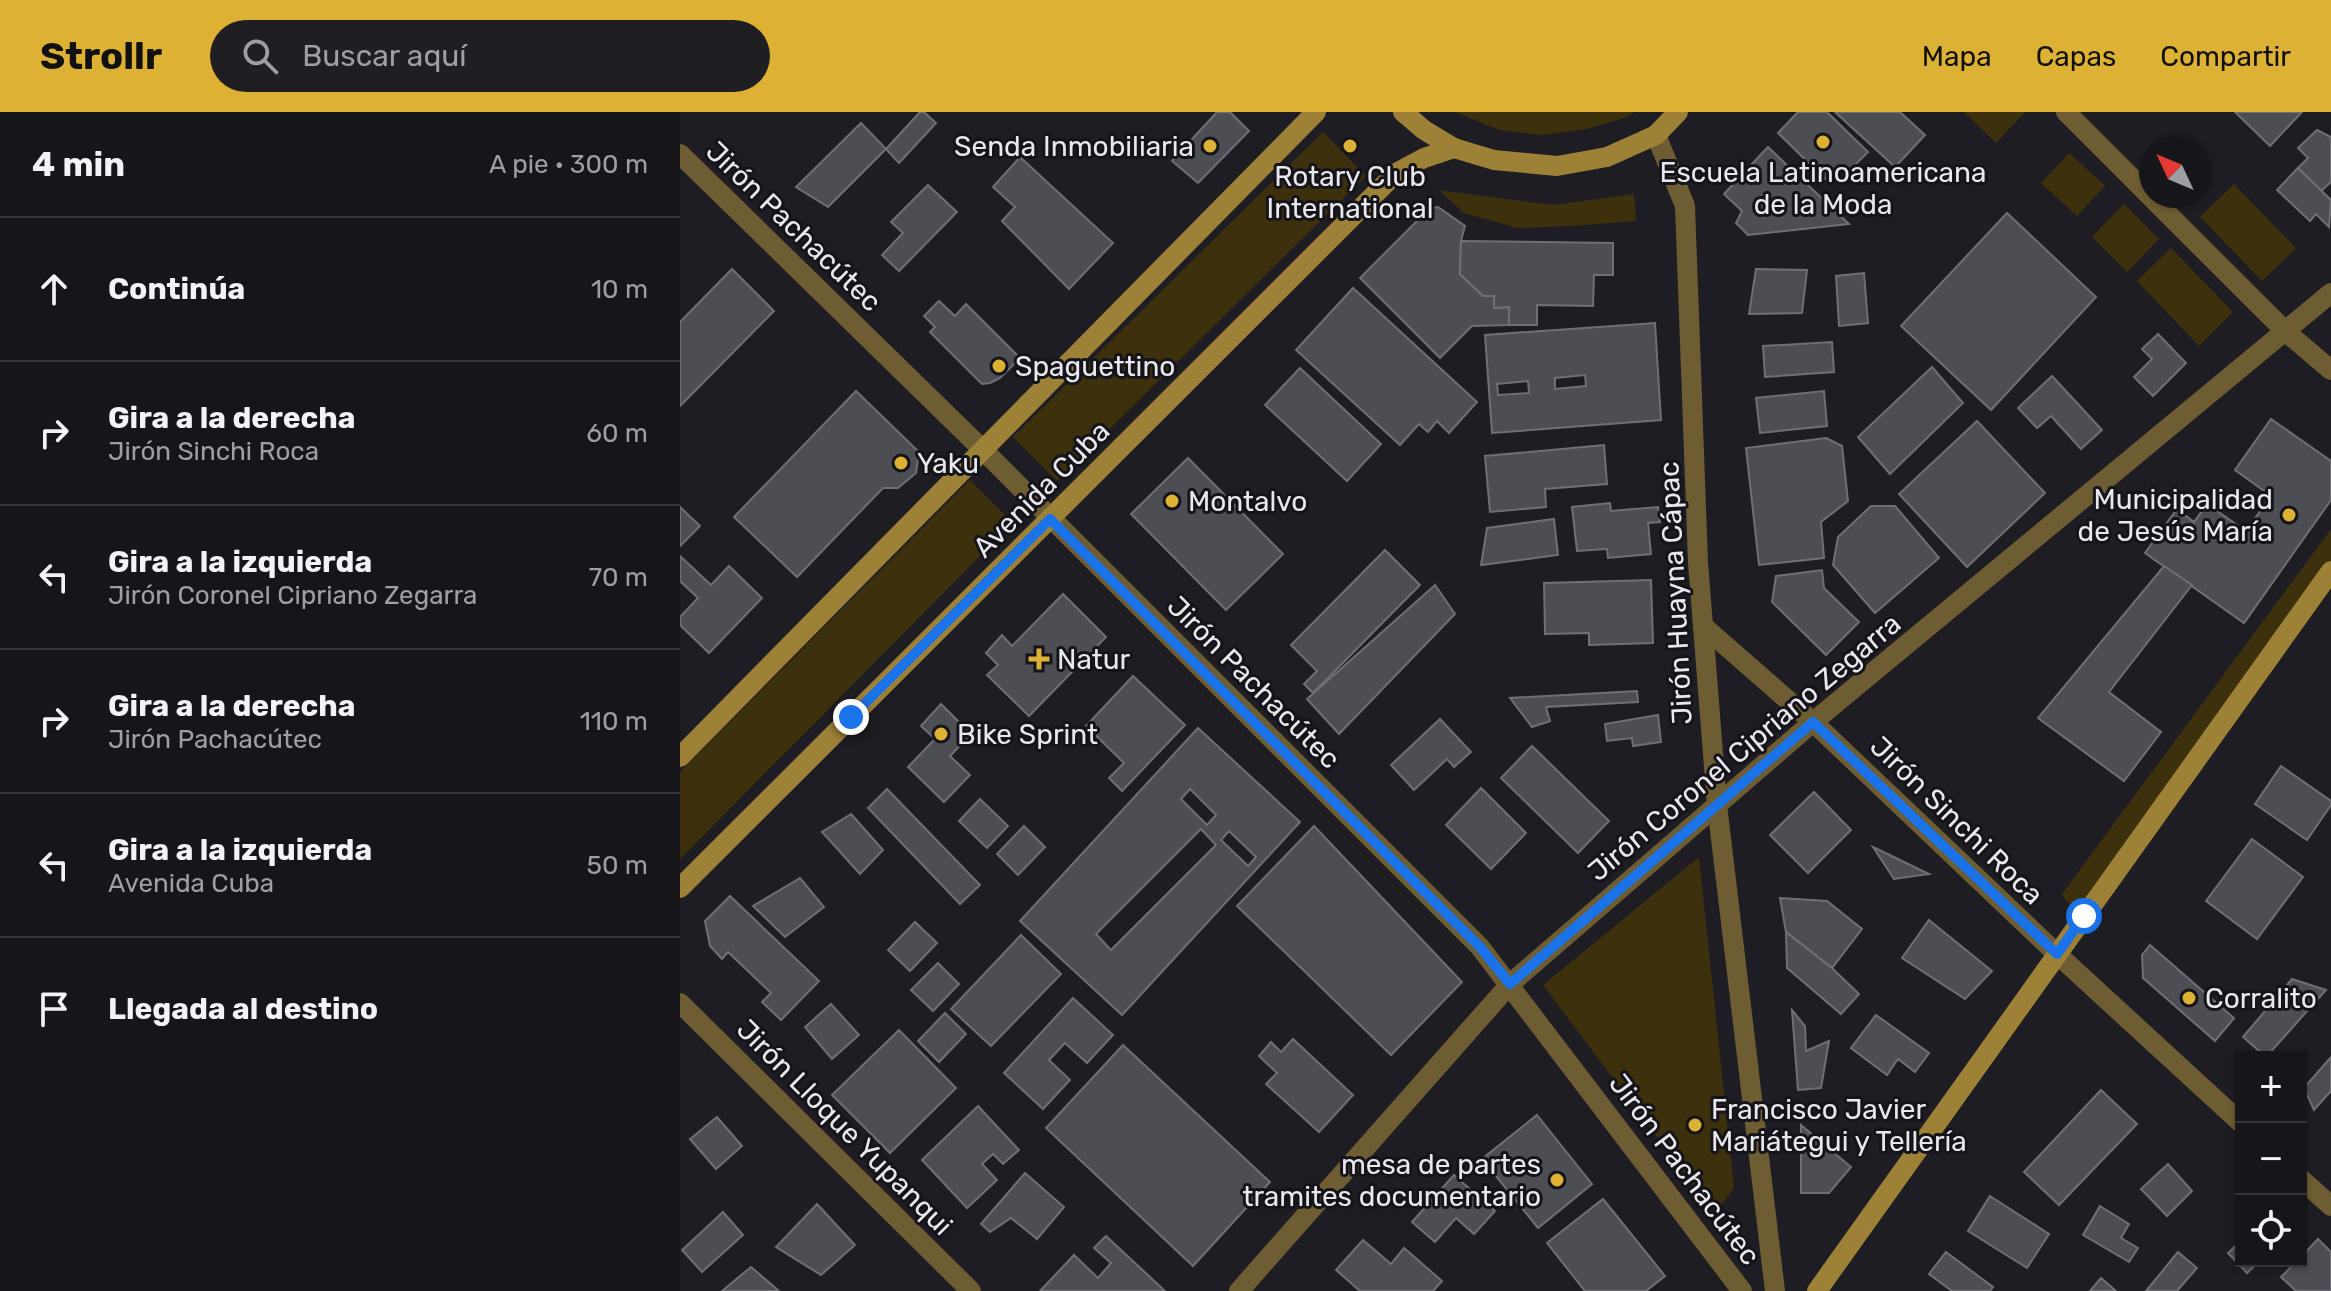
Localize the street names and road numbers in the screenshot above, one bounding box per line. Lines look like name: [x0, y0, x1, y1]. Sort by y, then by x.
street label: Jirón Pachacútec: [699, 134, 888, 318]
street label: Avenida Cuba: [966, 414, 1116, 564]
street label: Jirón Huayna Cápac: [1652, 461, 1699, 725]
street label: Jirón Pachacútec: [1161, 589, 1347, 775]
street label: Jirón Coronel Cipriano Zegarra: [1581, 607, 1907, 888]
street label: Jirón Sinchi Roca: [1863, 730, 2050, 911]
street label: Jirón Lloque Yupanqui: [730, 1013, 959, 1242]
street label: Jirón Pachacútec: [1602, 1067, 1767, 1271]

